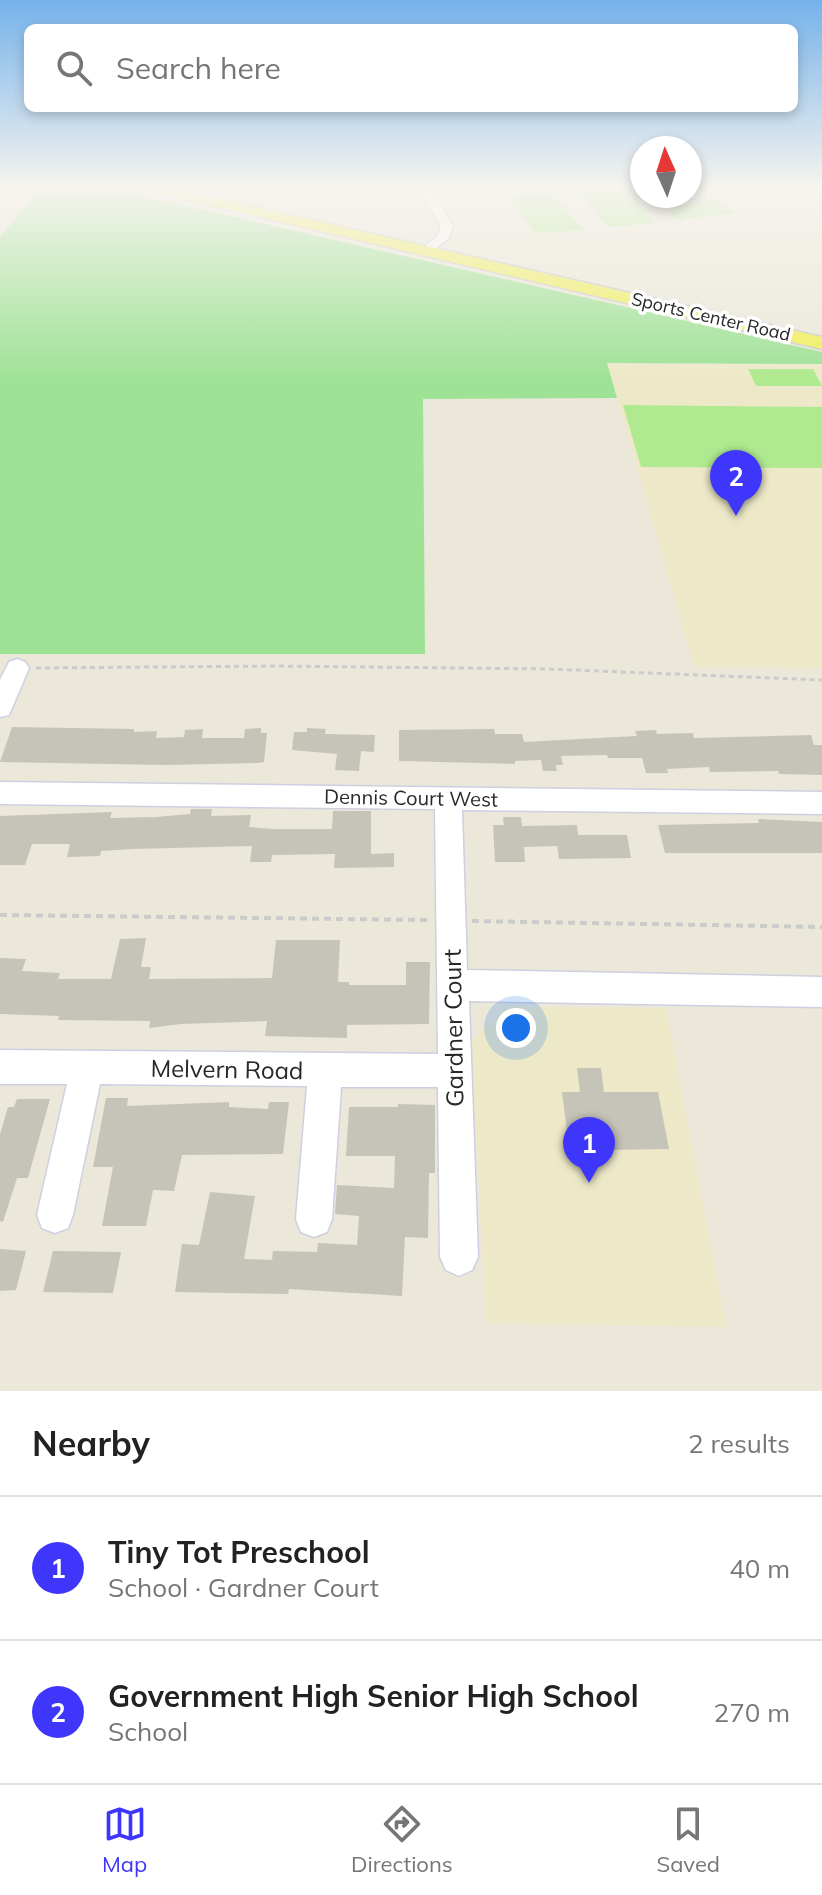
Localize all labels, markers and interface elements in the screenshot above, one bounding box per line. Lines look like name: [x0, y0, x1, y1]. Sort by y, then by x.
search box: [24, 24, 798, 112]
icon: search: [52, 46, 96, 90]
text: Search here: [116, 49, 281, 87]
north arrow: [630, 136, 702, 208]
street label: Sports Center Road: [629, 287, 793, 346]
pin: 2: [710, 450, 762, 516]
street label: Dennis Court West: [324, 783, 498, 812]
street label: Gardner Court: [437, 949, 469, 1107]
your location: [496, 1008, 536, 1048]
street label: Melvern Road: [150, 1053, 304, 1085]
pin: 1: [563, 1117, 615, 1183]
text: Nearby: [32, 1422, 150, 1465]
text: 2 results: [688, 1427, 790, 1460]
text: Tiny Tot Preschool: [108, 1533, 370, 1571]
text: 1: [50, 1552, 66, 1585]
text: 40 m: [729, 1552, 790, 1585]
text: School · Gardner Court: [108, 1571, 379, 1604]
text: Government High Senior High School: [108, 1677, 639, 1715]
text: 2: [50, 1696, 66, 1729]
text: 270 m: [714, 1696, 790, 1729]
text: School: [108, 1715, 188, 1748]
tab: Map: [102, 1802, 147, 1878]
tab: Directions: [351, 1802, 453, 1878]
tab: Saved: [657, 1802, 720, 1878]

